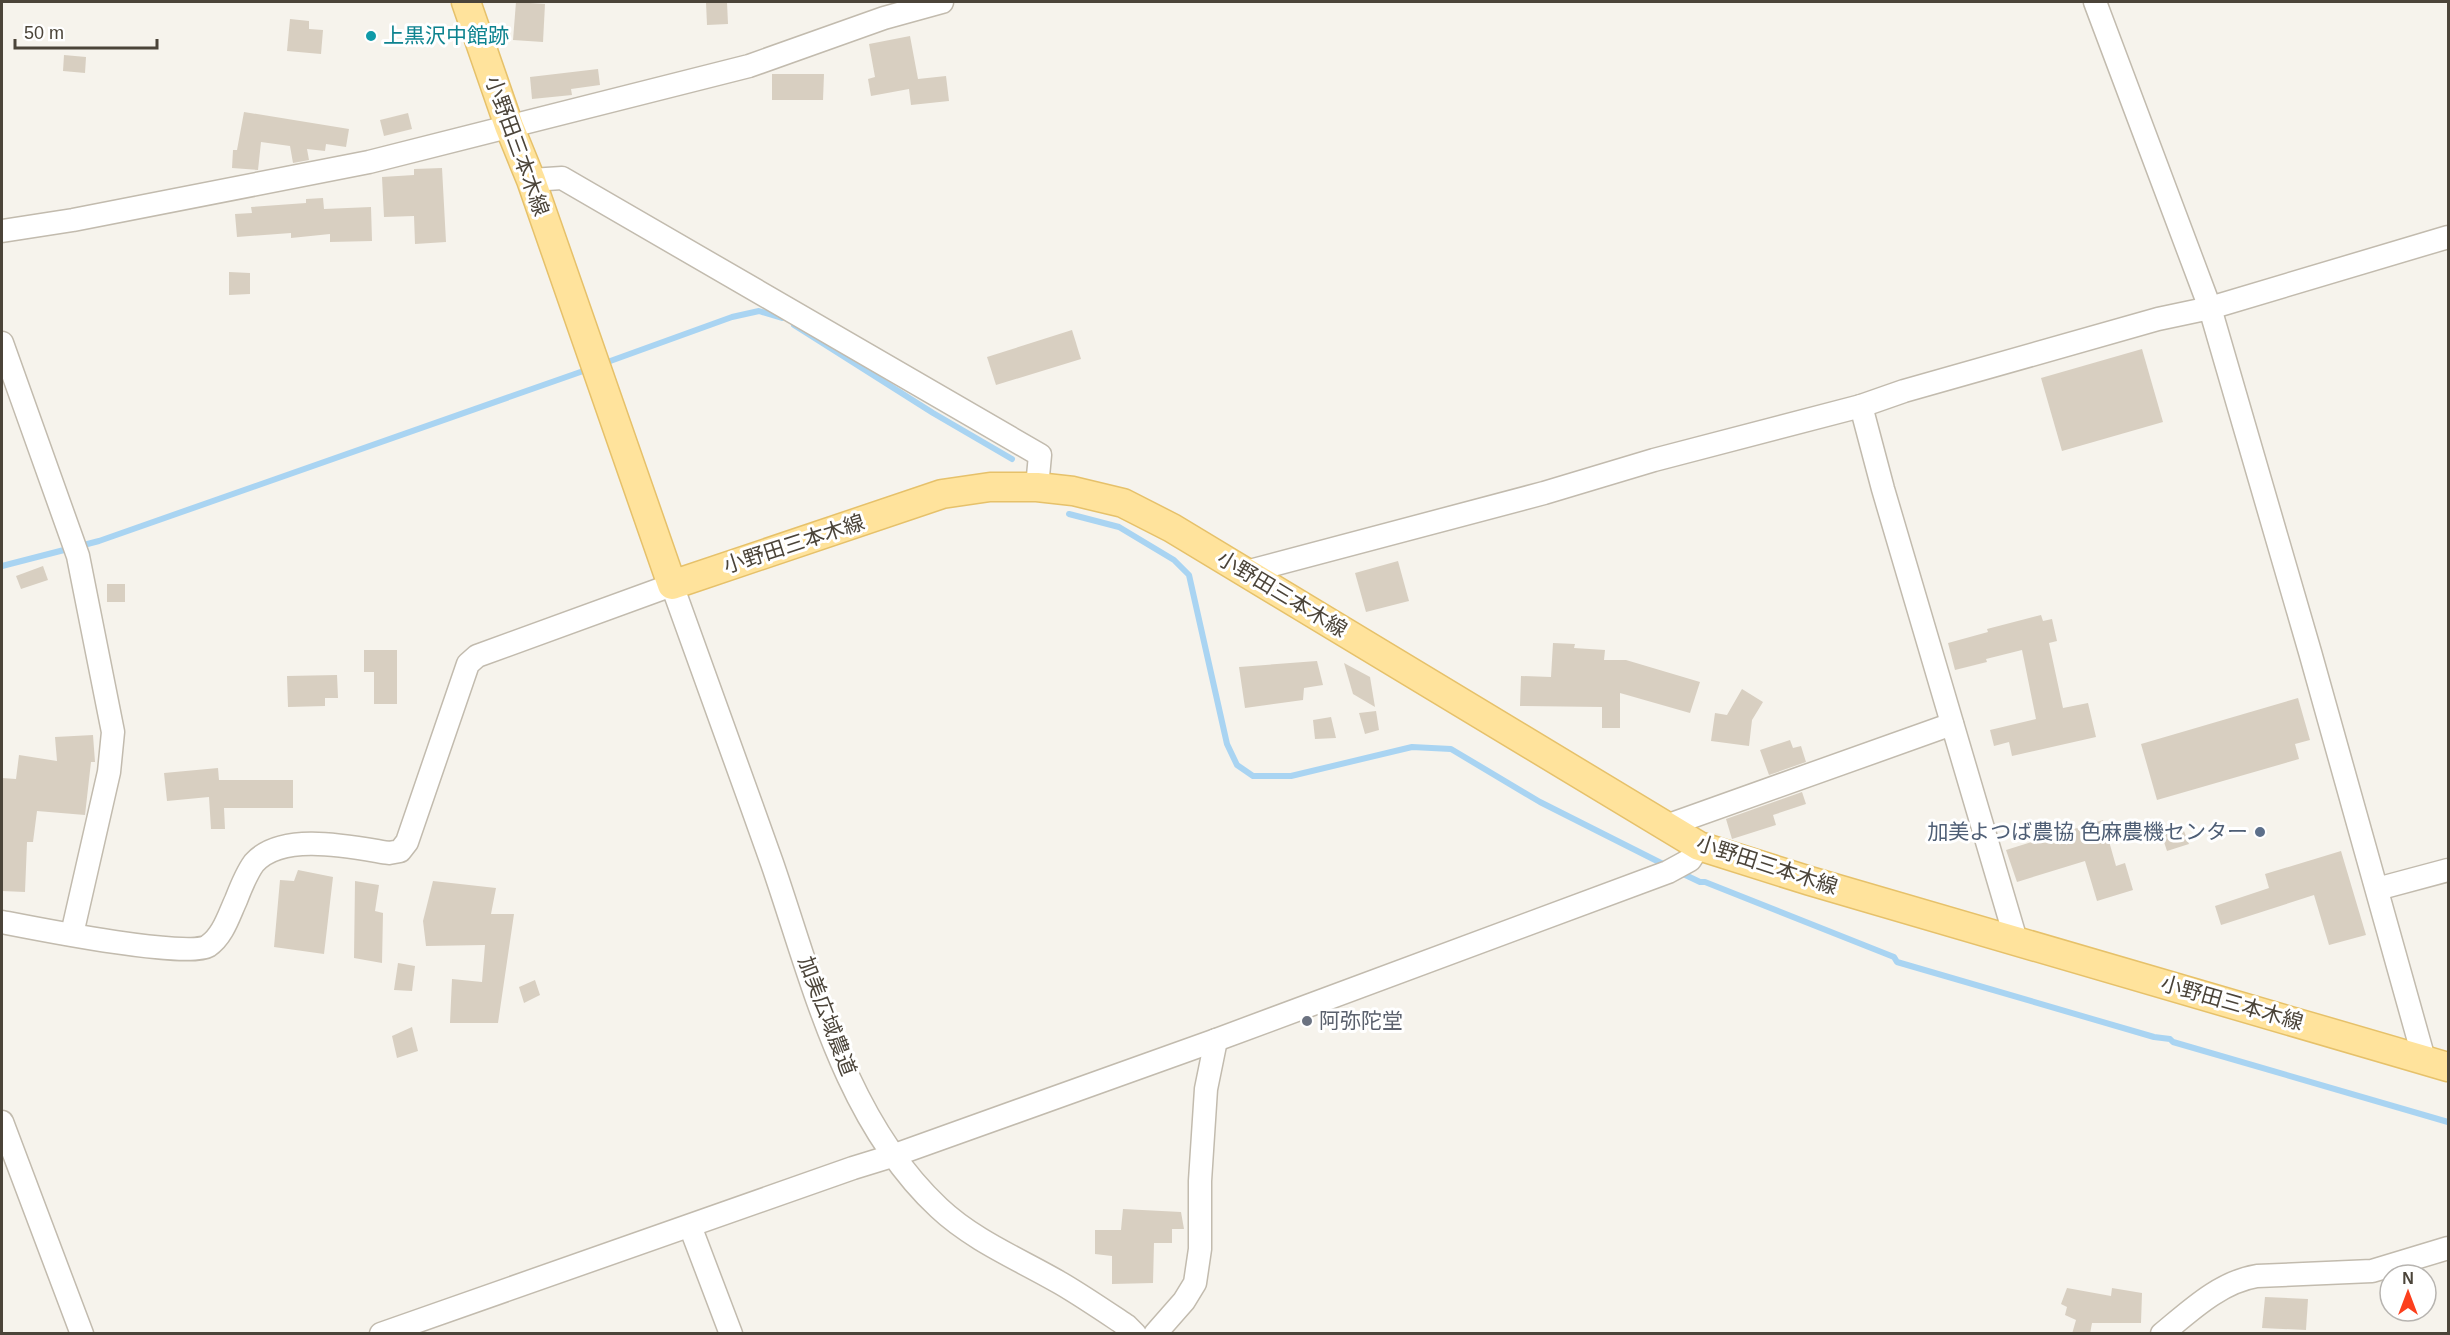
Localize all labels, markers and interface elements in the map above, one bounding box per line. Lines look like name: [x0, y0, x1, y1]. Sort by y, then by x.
scale bar: [15, 12, 158, 50]
text: 50 m: [24, 23, 64, 43]
place label: 上黒沢中館跡: [383, 24, 509, 47]
marker: 上黒沢中館跡: [364, 29, 378, 43]
street label: 小野田三本木線: [482, 73, 553, 219]
street label: 小野田三本木線: [720, 510, 867, 577]
street label: 小野田三本木線: [1213, 546, 1351, 641]
place label: 加美よつば農協 色麻農機センター: [1927, 820, 2248, 843]
marker: 加美よつば農協 色麻農機センター: [2253, 825, 2267, 839]
street label: 小野田三本木線: [1694, 831, 1841, 898]
street label: 加美広域農道: [794, 953, 861, 1079]
street label: 小野田三本木線: [2158, 971, 2306, 1034]
place label: 阿弥陀堂: [1319, 1009, 1403, 1032]
marker: 阿弥陀堂: [1300, 1014, 1314, 1028]
north arrow: [2378, 1263, 2438, 1323]
text: N: [2402, 1270, 2414, 1287]

